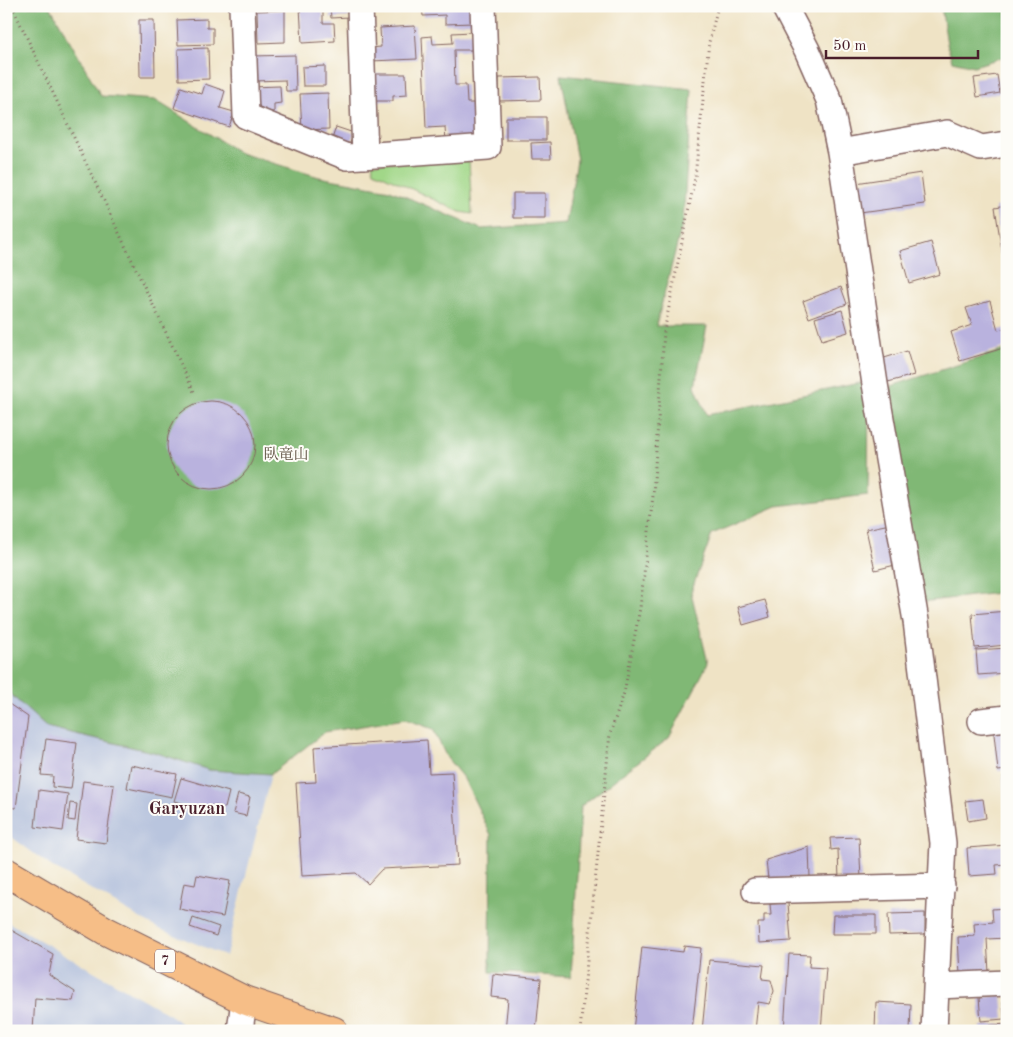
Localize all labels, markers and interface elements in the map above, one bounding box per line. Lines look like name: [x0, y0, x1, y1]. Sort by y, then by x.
scale bar: [826, 28, 978, 60]
text: 50 m: [833, 39, 867, 54]
park label: 臥竜山: [263, 446, 309, 463]
district label: Garyuzan: [149, 800, 225, 818]
road number: 7: [155, 949, 175, 972]

